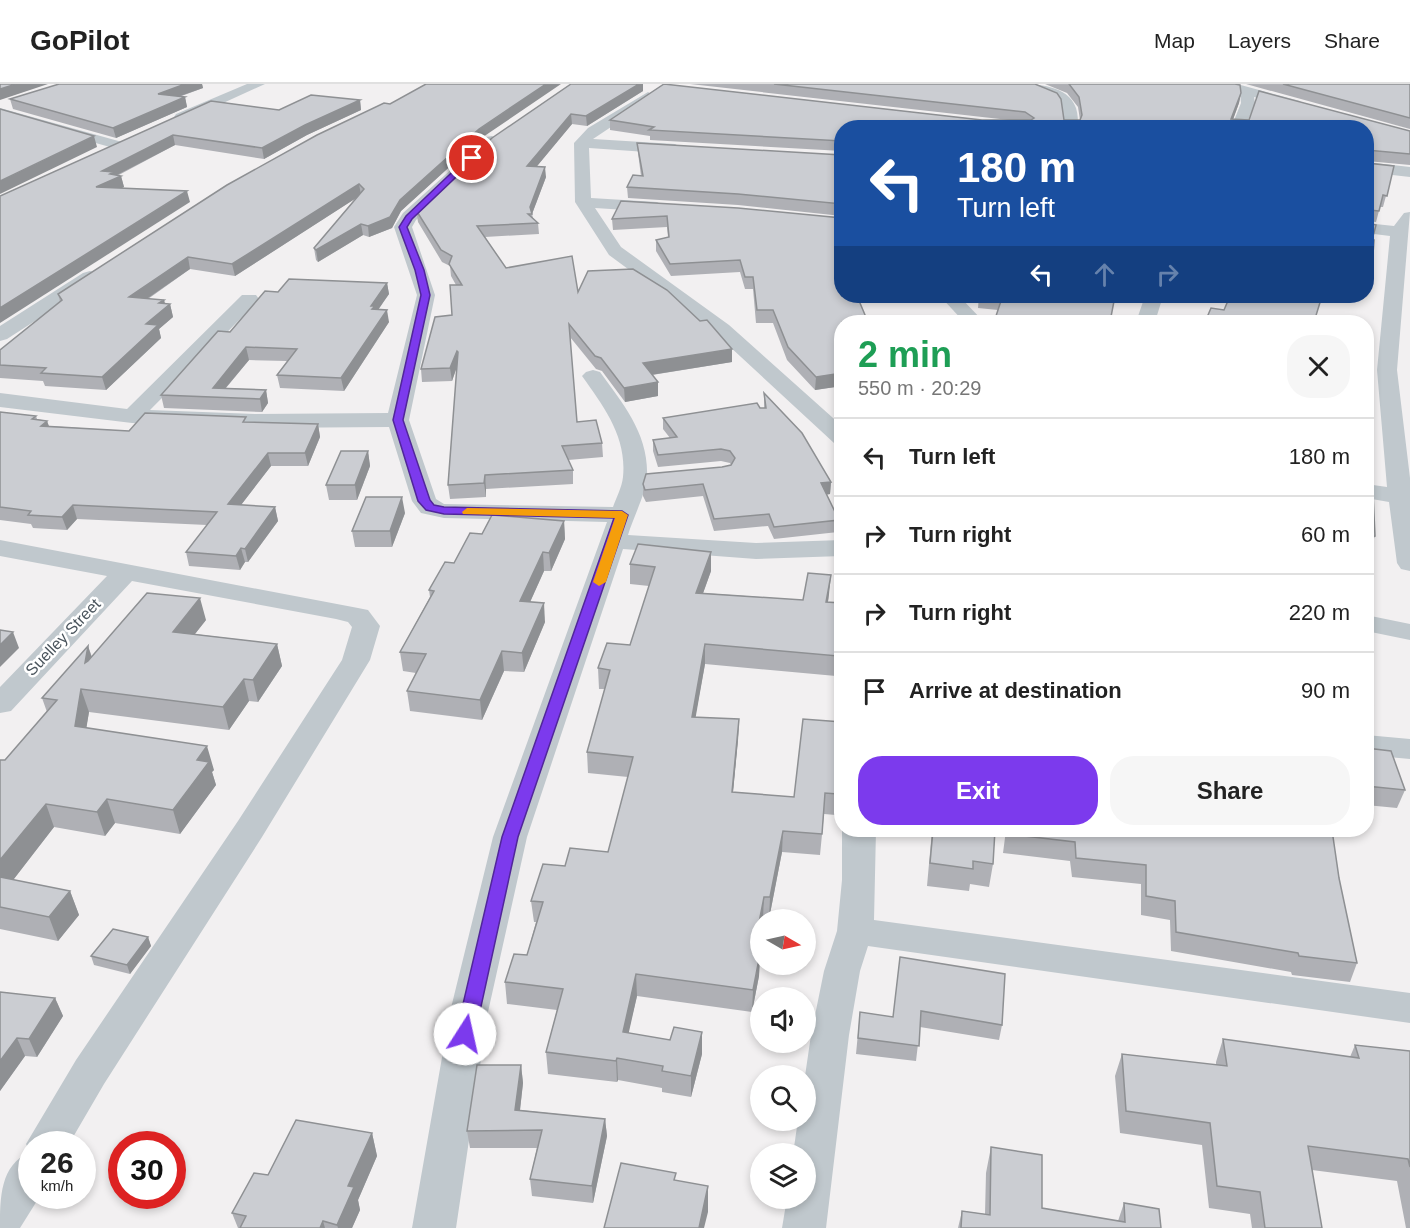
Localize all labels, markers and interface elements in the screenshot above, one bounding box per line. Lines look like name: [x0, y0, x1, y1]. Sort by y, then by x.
text: GoPilot: [30, 25, 130, 56]
text: Map: [1154, 29, 1195, 52]
text: Layers: [1228, 29, 1291, 52]
text: Share: [1324, 29, 1380, 52]
pin: [446, 132, 497, 183]
icon: arrive: [455, 141, 488, 174]
icon: left: [858, 144, 936, 222]
text: 180 m: [957, 144, 1076, 191]
text: Turn left: [957, 193, 1055, 223]
icon: left: [1025, 258, 1058, 291]
icon: ahead: [1088, 258, 1121, 291]
icon: right: [1151, 258, 1184, 291]
text: 2 min: [858, 334, 952, 375]
button: close: [1287, 335, 1350, 398]
text: 550 m · 20:29: [858, 377, 981, 399]
icon: left: [858, 441, 891, 474]
text: Turn left: [909, 444, 995, 469]
text: 180 m: [1289, 444, 1350, 469]
icon: right: [858, 519, 891, 552]
text: Turn right: [909, 522, 1011, 547]
text: 60 m: [1301, 522, 1350, 547]
street label: Suelley Street: [22, 595, 104, 679]
icon: right: [858, 597, 891, 630]
text: Turn right: [909, 600, 1011, 625]
text: 220 m: [1289, 600, 1350, 625]
icon: arrive: [858, 675, 891, 708]
text: Arrive at destination: [909, 678, 1122, 703]
text: 90 m: [1301, 678, 1350, 703]
button: Exit: [858, 756, 1098, 825]
button: Share: [1110, 756, 1350, 825]
north arrow: [750, 909, 816, 975]
map controls: [750, 909, 816, 1209]
button: sound: [750, 987, 816, 1053]
position arrow: [433, 1002, 497, 1066]
button: search: [750, 1065, 816, 1131]
speed limit sign: 30: [108, 1131, 186, 1209]
button: layers: [750, 1143, 816, 1209]
text: 26: [40, 1146, 74, 1179]
text: km/h: [41, 1177, 73, 1194]

